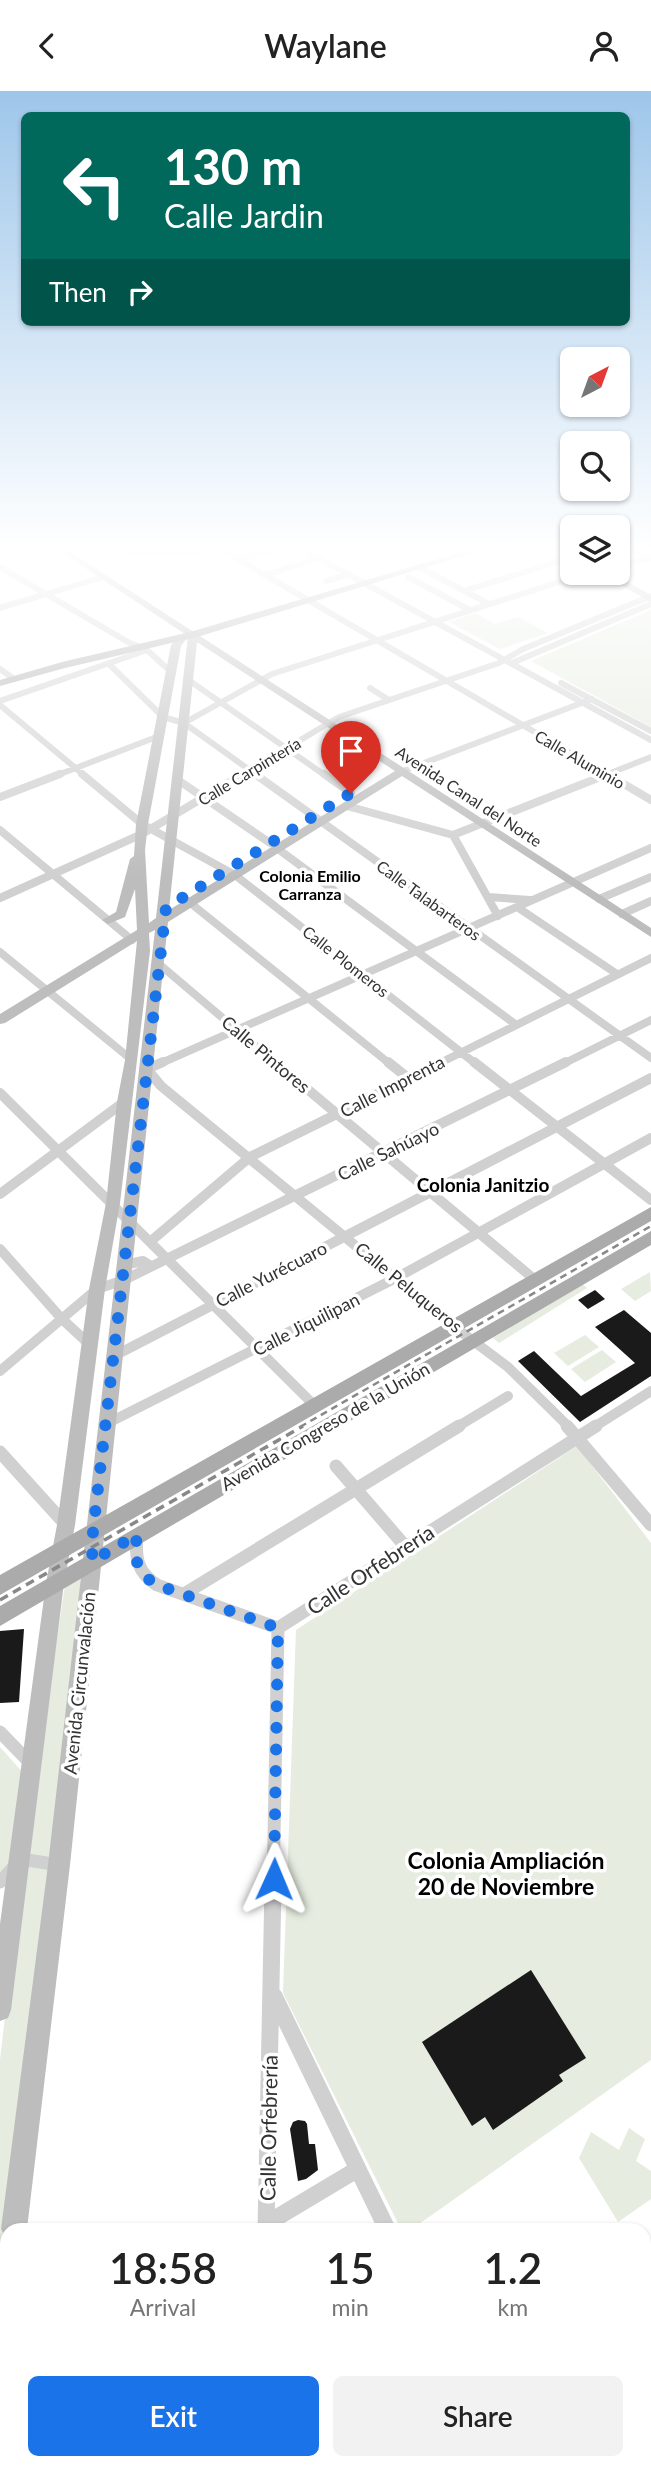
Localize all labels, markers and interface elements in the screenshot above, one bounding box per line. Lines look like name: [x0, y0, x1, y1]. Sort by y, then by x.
text: Waylane: [264, 26, 387, 65]
icon: back: [28, 27, 66, 65]
icon: person: [585, 27, 623, 65]
text: 130 m: [164, 137, 302, 195]
icon: left: [49, 140, 140, 231]
text: Calle Jardin: [164, 196, 324, 235]
icon: right: [121, 273, 159, 311]
text: Then: [49, 276, 107, 308]
north arrow: [560, 347, 630, 417]
map controls: [560, 347, 630, 585]
button: search: [560, 431, 630, 501]
button: layers: [560, 515, 630, 585]
pin: [321, 721, 381, 793]
street label: Calle Aluminio: [532, 726, 628, 792]
icon: arrive: [332, 732, 370, 770]
street label: Calle Carpintería: [194, 733, 304, 809]
street label: Avenida Canal del Norte: [392, 742, 546, 850]
street label: Calle Talabarteros: [373, 856, 485, 944]
district label: Colonia Emilio Carranza: [259, 866, 361, 903]
street label: Calle Plomeros: [299, 921, 393, 1001]
street label: Calle Pintores: [217, 1011, 315, 1097]
street label: Calle Imprenta: [336, 1050, 448, 1122]
street label: Calle Sahúayo: [334, 1117, 442, 1185]
district label: Colonia Janitzio: [417, 1173, 549, 1196]
street label: Calle Yurécuaro: [212, 1236, 330, 1312]
street label: Calle Peluqueros: [351, 1237, 467, 1337]
street label: Calle Jiquilipan: [249, 1288, 363, 1360]
street label: Avenida Congreso de la Unión: [217, 1357, 433, 1495]
street label: Calle Orfebrería: [302, 1519, 438, 1619]
street label: Avenida Circunvalación: [58, 1591, 100, 1775]
position arrow: [237, 1842, 311, 1916]
district label: Colonia Ampliación 20 de Noviembre: [407, 1846, 605, 1900]
street label: Calle Orfebrería: [254, 2055, 282, 2201]
text: 18:58: [109, 2243, 217, 2293]
text: 15: [326, 2243, 375, 2293]
text: 1.2: [483, 2243, 542, 2293]
text: Arrival: [130, 2293, 196, 2321]
text: min: [332, 2293, 369, 2321]
text: km: [497, 2293, 528, 2321]
button: Exit: [28, 2376, 319, 2456]
button: Share: [333, 2376, 623, 2456]

